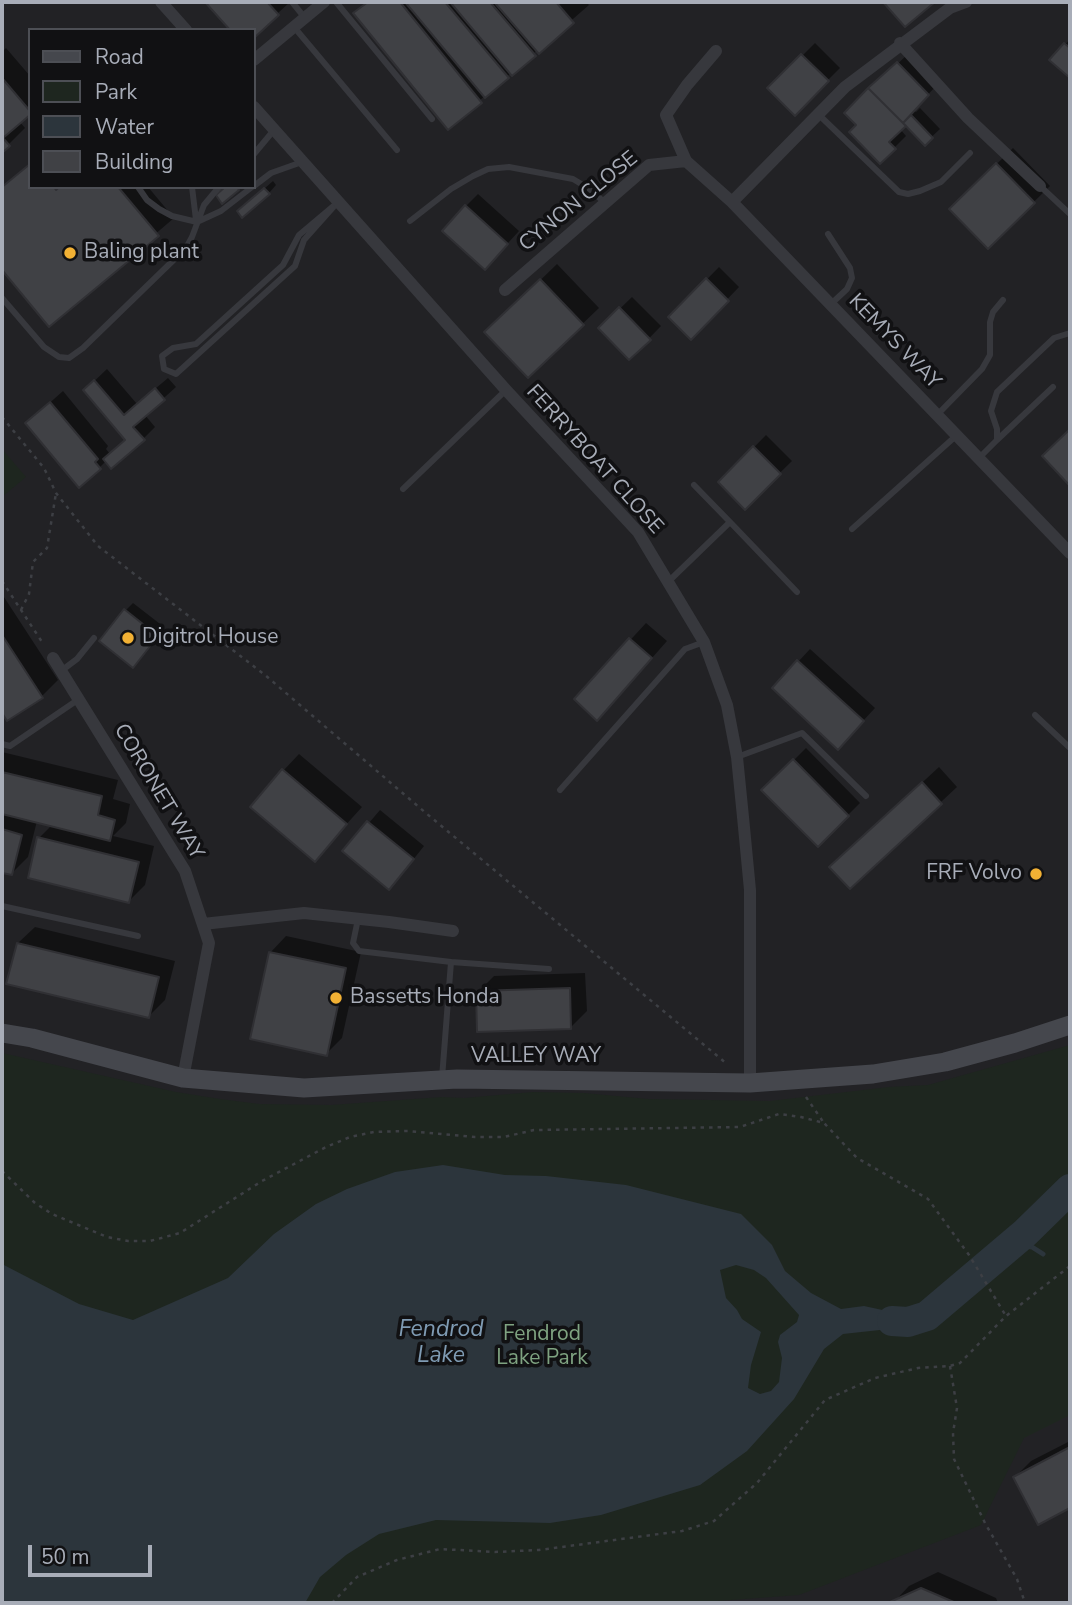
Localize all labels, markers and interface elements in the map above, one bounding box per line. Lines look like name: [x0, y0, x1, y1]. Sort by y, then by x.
legend: [28, 28, 256, 189]
text: Road: [95, 43, 144, 71]
text: Park: [95, 78, 137, 106]
text: Water: [95, 113, 154, 141]
street label: CYNON CLOSE: [515, 147, 643, 257]
text: Building: [95, 148, 173, 176]
place label: Baling plant: [84, 240, 199, 266]
marker: Baling plant: [62, 245, 78, 261]
street label: KEMYS WAY: [843, 289, 945, 395]
street label: FERRYBOAT CLOSE: [520, 380, 668, 540]
place label: Digitrol House: [142, 625, 278, 651]
marker: Digitrol House: [120, 630, 136, 646]
street label: CORONET WAY: [108, 720, 208, 864]
place label: FRF Volvo: [926, 861, 1022, 887]
marker: FRF Volvo: [1028, 866, 1044, 882]
place label: Bassetts Honda: [350, 985, 500, 1011]
marker: Bassetts Honda: [328, 990, 344, 1006]
street label: VALLEY WAY: [471, 1044, 601, 1070]
water label: Fendrod Lake: [398, 1316, 484, 1370]
park label: Fendrod Lake Park: [496, 1322, 588, 1372]
scale bar: [32, 1532, 156, 1576]
text: 50 m: [41, 1543, 90, 1571]

